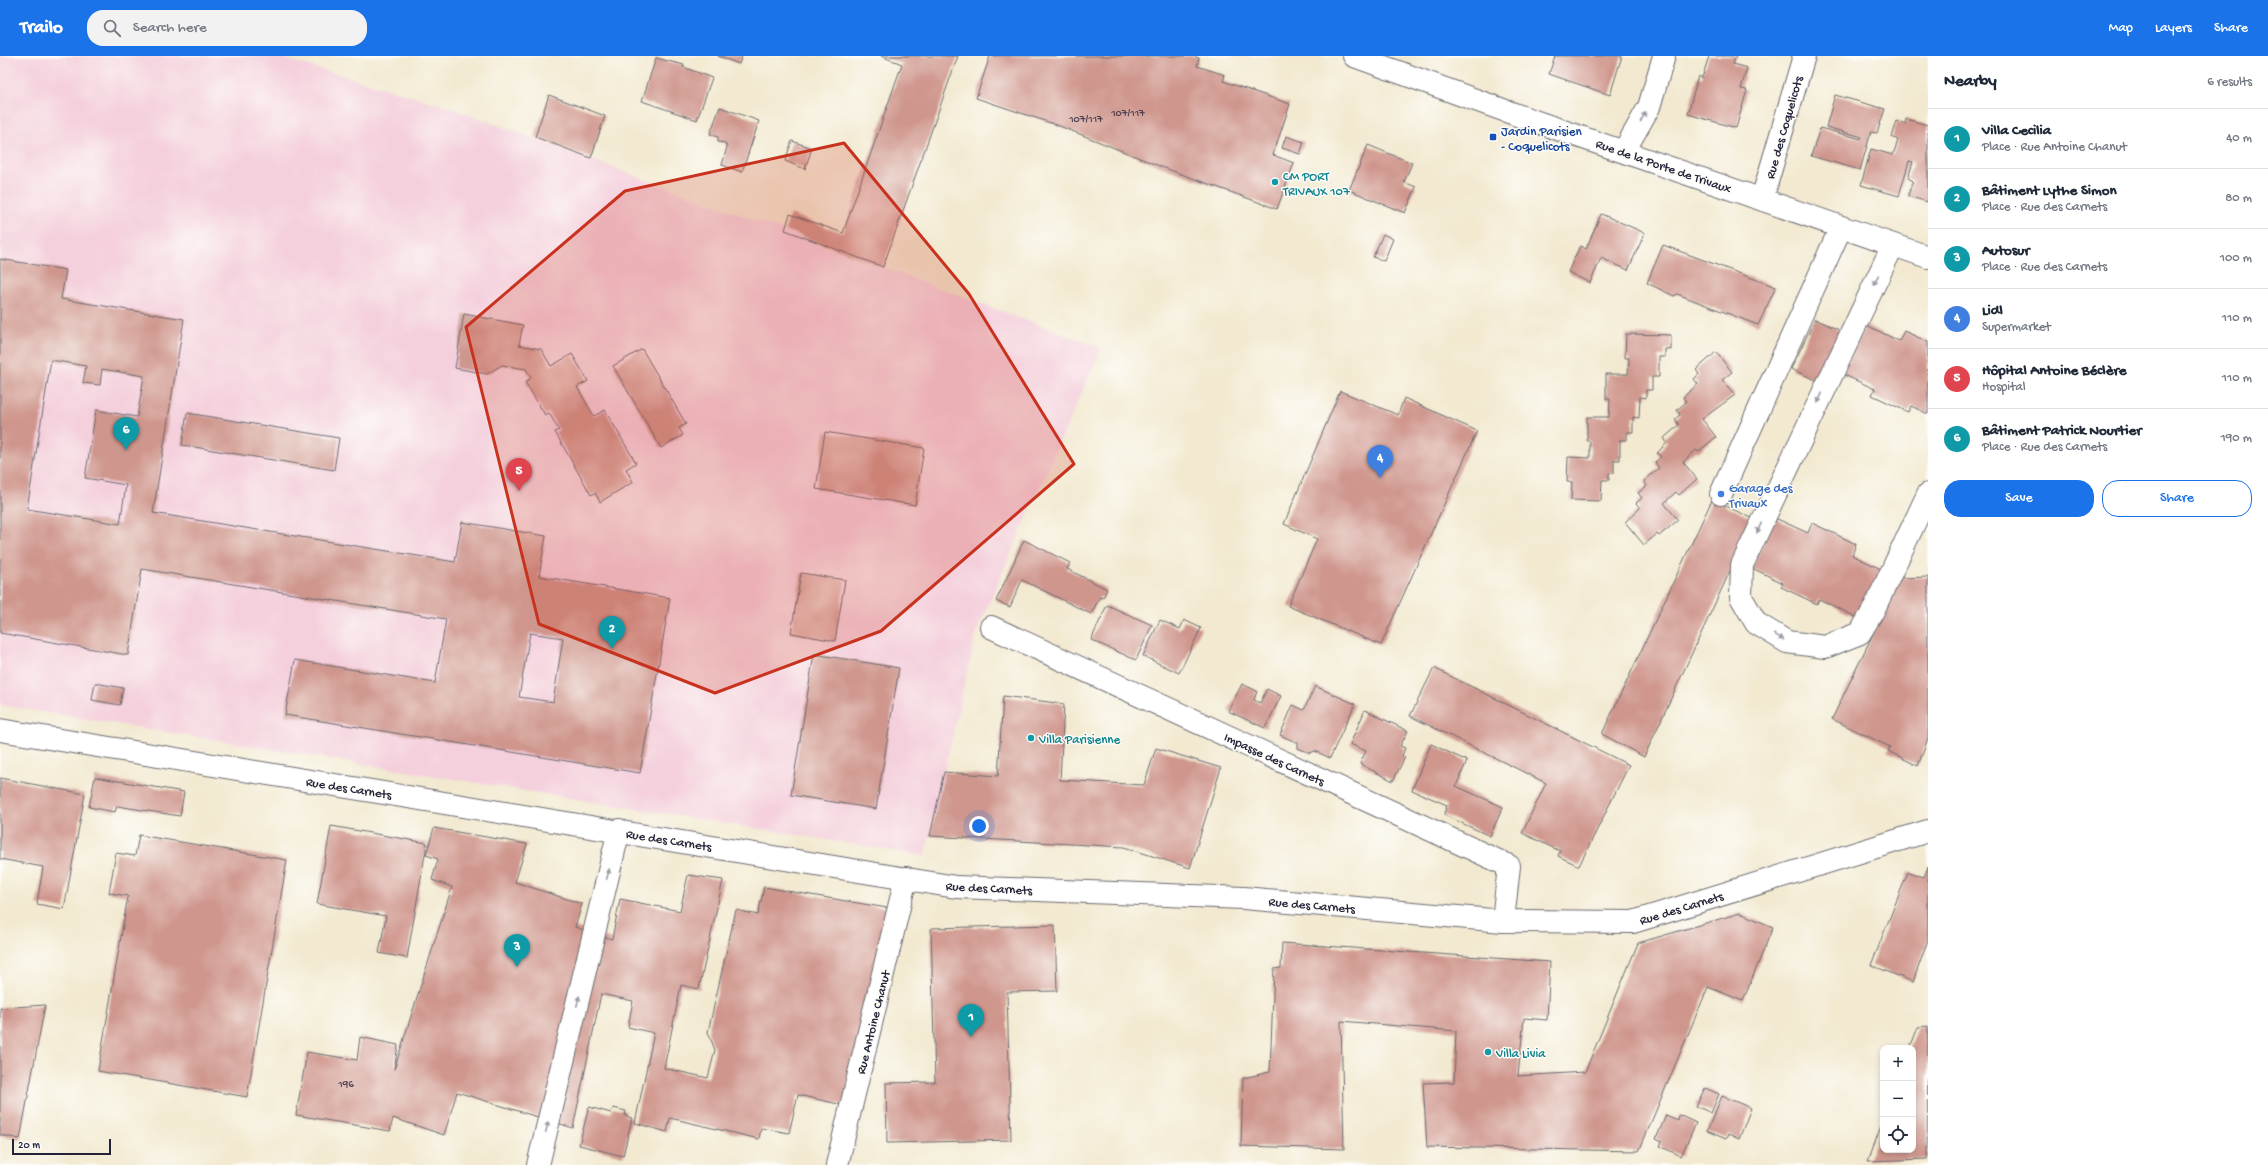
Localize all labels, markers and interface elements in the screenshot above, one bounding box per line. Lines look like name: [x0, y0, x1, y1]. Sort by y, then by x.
search box: [87, 10, 367, 46]
text: Trailo: [20, 17, 63, 40]
icon: search: [101, 17, 123, 39]
text: Search here: [133, 19, 207, 37]
text: Map: [2109, 20, 2133, 37]
text: Layers: [2155, 20, 2192, 37]
text: Share: [2214, 20, 2248, 37]
text: Nearby: [1944, 72, 1997, 92]
street label: Rue des Coquelicots: [1764, 73, 1808, 181]
text: 6 results: [2207, 75, 2252, 90]
house number: 107/117: [1110, 108, 1145, 120]
one-way arrow: [1640, 111, 1647, 123]
house number: 107/117: [1068, 114, 1103, 126]
text: Villa Cecilia: [1982, 122, 2051, 140]
place label: Jardin Parisien - Coquelicots: [1501, 125, 1583, 155]
text: 1: [1954, 131, 1960, 146]
text: 40 m: [2226, 131, 2252, 146]
marker: Jardin Parisien - Coquelicots: [1488, 132, 1498, 142]
street label: Rue de la Porte de Trivaux: [1593, 137, 1733, 198]
text: Place · Rue Antoine Chanut: [1982, 140, 2127, 155]
place label: CM PORT TRIVAUX 107: [1282, 170, 1351, 200]
marker: CM PORT TRIVAUX 107: [1270, 177, 1280, 187]
text: Bâtiment Lythe Simon: [1982, 182, 2117, 200]
text: 2: [1954, 191, 1960, 206]
text: 80 m: [2225, 191, 2252, 206]
text: Place · Rue des Carnets: [1982, 200, 2107, 215]
text: Autosur: [1982, 242, 2030, 260]
text: 3: [1954, 251, 1960, 266]
text: 100 m: [2220, 251, 2252, 266]
text: Place · Rue des Carnets: [1982, 260, 2107, 275]
one-way arrow: [1873, 274, 1879, 286]
text: Lidl: [1982, 302, 2003, 320]
text: 4: [1954, 311, 1960, 326]
text: 110 m: [2222, 311, 2252, 326]
text: Supermarket: [1982, 320, 2051, 335]
text: Hôpital Antoine Béclère: [1982, 362, 2126, 380]
text: 5: [1954, 371, 1960, 386]
text: 110 m: [2222, 371, 2252, 386]
text: Hospital: [1982, 380, 2026, 395]
one-way arrow: [1817, 392, 1823, 403]
pin: 6: [113, 417, 139, 450]
text: Bâtiment Patrick Nourtier: [1982, 422, 2142, 440]
text: 6: [1954, 431, 1960, 446]
text: 190 m: [2221, 431, 2252, 446]
text: Place · Rue des Carnets: [1982, 440, 2107, 455]
pin: 4: [1367, 445, 1393, 478]
pin: 5: [506, 458, 532, 491]
button: Save: [1944, 480, 2094, 517]
button: Share: [2102, 480, 2252, 517]
place label: Garage des Trivaux: [1728, 482, 1794, 512]
marker: Garage des Trivaux: [1716, 489, 1726, 499]
one-way arrow: [1756, 522, 1762, 534]
pin: 2: [599, 616, 625, 649]
one-way arrow: [1773, 634, 1784, 641]
street label: Impasse des Carnets: [1221, 730, 1328, 791]
marker: Villa Parisienne: [1026, 733, 1036, 743]
place label: Villa Parisienne: [1038, 733, 1121, 748]
street label: Rue des Carnets: [305, 775, 394, 804]
your location: [969, 816, 989, 836]
street label: Rue des Carnets: [625, 827, 714, 856]
one-way arrow: [605, 868, 611, 880]
street label: Rue des Carnets: [945, 880, 1034, 899]
street label: Rue des Carnets: [1638, 889, 1727, 929]
street label: Rue des Carnets: [1268, 895, 1357, 918]
pin: 3: [504, 934, 530, 967]
street label: Rue Antoine Chanut: [854, 968, 895, 1076]
one-way arrow: [575, 994, 581, 1007]
pin: 1: [958, 1004, 984, 1037]
map controls: [1880, 1045, 1916, 1153]
button: +: [1880, 1045, 1916, 1081]
marker: Villa Livia: [1483, 1047, 1493, 1057]
place label: Villa Livia: [1495, 1047, 1546, 1062]
house number: 196: [337, 1079, 354, 1091]
button: −: [1880, 1081, 1916, 1117]
button: locate: [1880, 1117, 1916, 1153]
one-way arrow: [545, 1121, 551, 1133]
scale bar: [12, 1137, 111, 1156]
text: 20 m: [18, 1140, 40, 1152]

